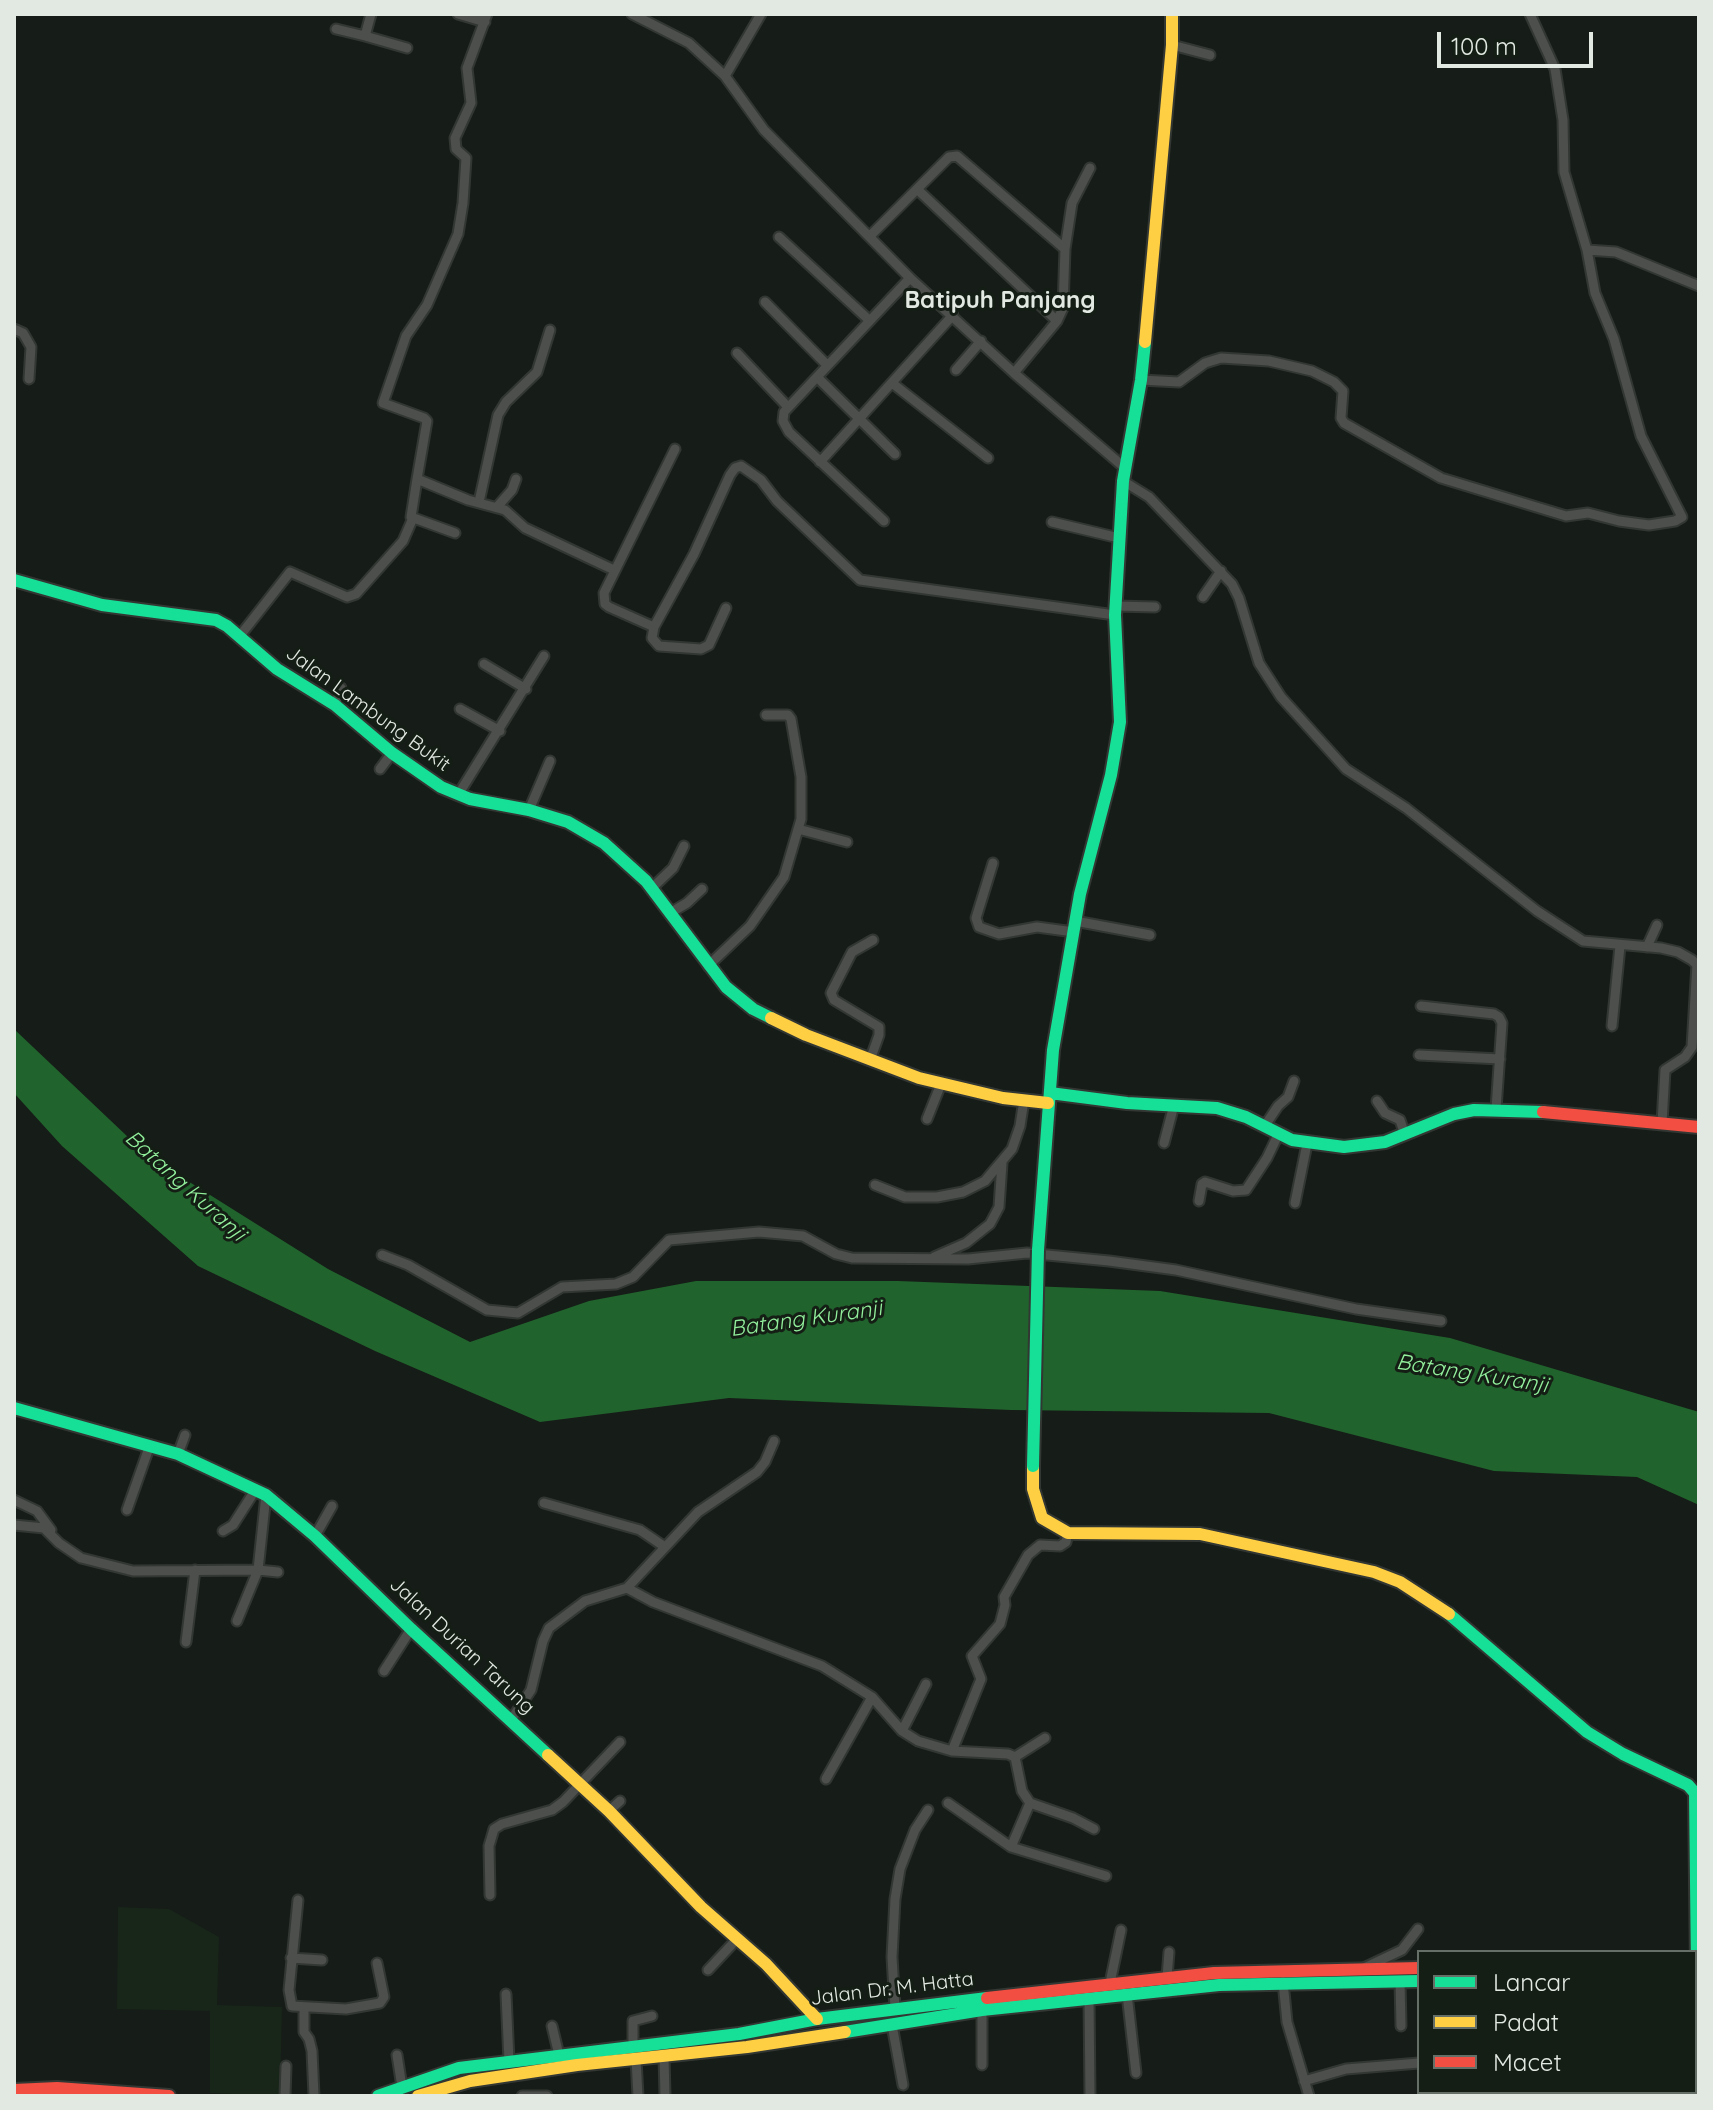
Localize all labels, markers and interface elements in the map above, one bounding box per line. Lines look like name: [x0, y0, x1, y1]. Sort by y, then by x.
scale bar: [1441, 16, 1597, 66]
text: 100 m: [1451, 31, 1517, 61]
district label: Batipuh Panjang: [904, 287, 1096, 315]
street label: Jalan Lambung Bukit: [281, 641, 455, 777]
water label: Batang Kuranji: [119, 1125, 251, 1247]
water label: Batang Kuranji: [728, 1295, 884, 1343]
water label: Batang Kuranji: [1394, 1349, 1550, 1399]
street label: Jalan Durian Tarung: [385, 1573, 539, 1719]
legend: [1417, 1950, 1697, 2094]
street label: Jalan Dr. M. Hatta: [809, 1967, 975, 2011]
text: Lancar: [1493, 1967, 1570, 1997]
text: Padat: [1493, 2007, 1559, 2037]
text: Macet: [1493, 2047, 1562, 2077]

